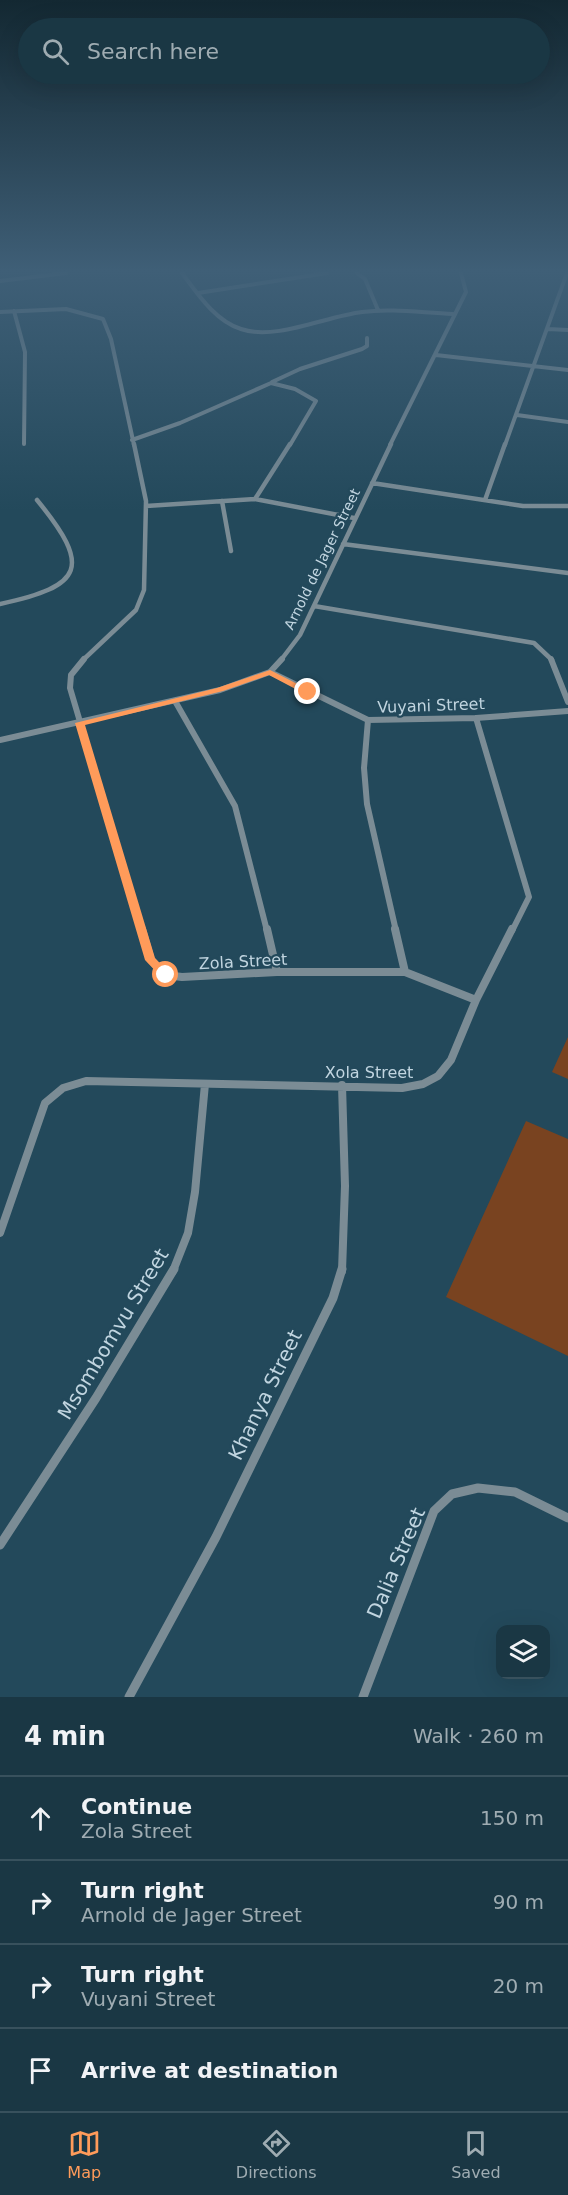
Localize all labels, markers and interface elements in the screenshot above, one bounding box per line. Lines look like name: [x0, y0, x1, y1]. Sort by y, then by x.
search box: [18, 18, 550, 84]
icon: search: [39, 35, 72, 68]
text: Search here: [87, 39, 219, 64]
street label: Arnold de Jager Street: [281, 486, 363, 632]
route end: [294, 678, 320, 704]
street label: Vuyani Street: [377, 694, 485, 717]
street label: Zola Street: [198, 950, 288, 973]
route start: [152, 961, 178, 987]
street label: Xola Street: [325, 1063, 413, 1082]
street label: Msombomvu Street: [52, 1244, 174, 1424]
street label: Khanya Street: [223, 1326, 307, 1464]
street label: Dalia Street: [362, 1504, 430, 1622]
map controls: [496, 1625, 550, 1679]
button: layers: [496, 1625, 550, 1679]
text: 4 min: [24, 1721, 106, 1751]
text: Walk · 260 m: [413, 1724, 544, 1748]
text: Continue: [81, 1794, 192, 1819]
icon: ahead: [24, 1802, 57, 1835]
text: 150 m: [480, 1806, 544, 1830]
text: Zola Street: [81, 1819, 192, 1843]
text: Turn right: [81, 1878, 204, 1903]
icon: right: [24, 1886, 57, 1919]
text: 90 m: [493, 1890, 544, 1914]
text: Arnold de Jager Street: [81, 1903, 302, 1927]
text: Turn right: [81, 1962, 204, 1987]
icon: right: [24, 1970, 57, 2003]
text: 20 m: [493, 1974, 544, 1998]
text: Vuyani Street: [81, 1987, 215, 2011]
icon: arrive: [24, 2054, 57, 2087]
text: Arrive at destination: [81, 2058, 338, 2083]
tab: Map: [67, 2127, 101, 2182]
tab: Directions: [236, 2127, 316, 2182]
tab: Saved: [451, 2127, 501, 2182]

